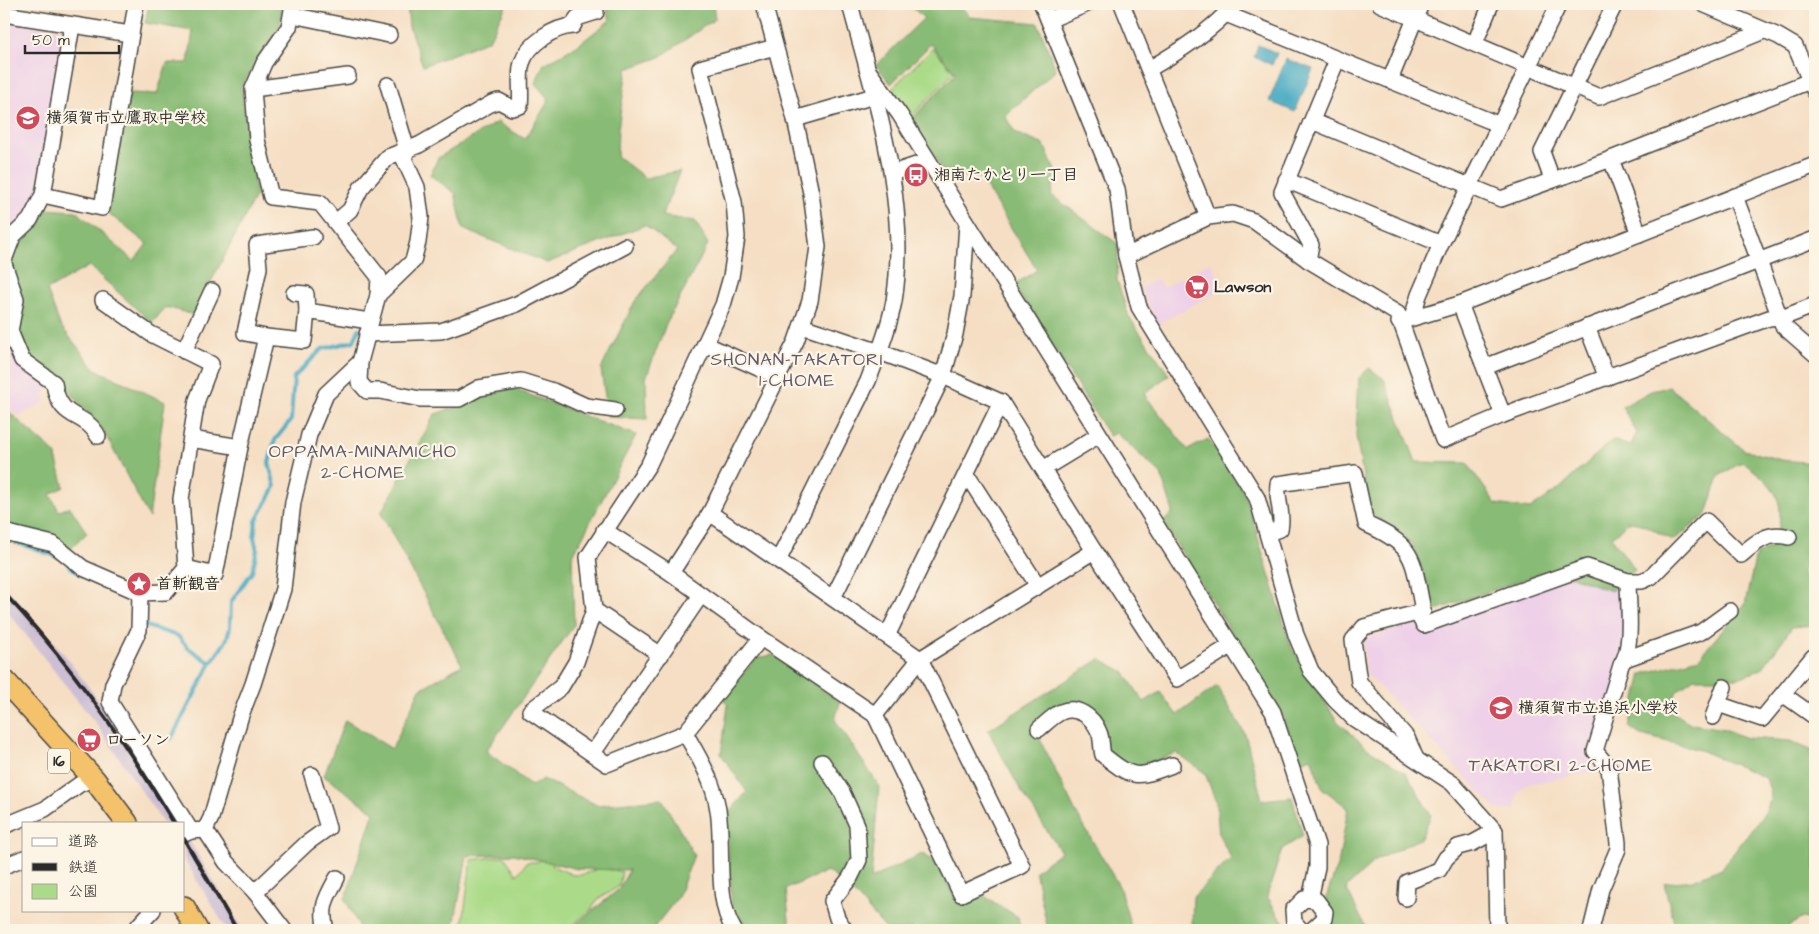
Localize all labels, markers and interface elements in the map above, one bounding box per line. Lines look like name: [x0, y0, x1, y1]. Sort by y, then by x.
scale bar: [25, 22, 119, 54]
text: 50 m: [32, 30, 70, 51]
school or university icon: 横須賀市立鷹取中学校: [15, 105, 41, 131]
place label: 横須賀市立鷹取中学校: [46, 107, 206, 129]
bus stop icon: 湘南たかとり一丁目: [903, 162, 929, 188]
place label: 湘南たかとり一丁目: [934, 164, 1078, 186]
supermarket icon: Lawson: [1184, 274, 1210, 300]
place label: Lawson: [1214, 276, 1271, 298]
district label: SHONAN-TAKATORI 1-CHOME: [710, 347, 884, 393]
district label: OPPAMA-MINAMICHO 2-CHOME: [269, 439, 457, 485]
place icon: 首斬観音: [126, 571, 152, 597]
place label: 首斬観音: [156, 573, 220, 595]
school or university icon: 横須賀市立追浜小学校: [1488, 695, 1514, 721]
place label: 横須賀市立追浜小学校: [1518, 697, 1678, 719]
supermarket icon: ローソン: [76, 727, 102, 753]
place label: ローソン: [106, 729, 170, 751]
road number: 16: [48, 748, 70, 774]
district label: TAKATORI 2-CHOME: [1469, 753, 1653, 778]
legend: [22, 822, 185, 912]
text: 道路: [68, 831, 98, 852]
text: 鉄道: [68, 857, 98, 878]
text: 公園: [68, 881, 98, 902]

